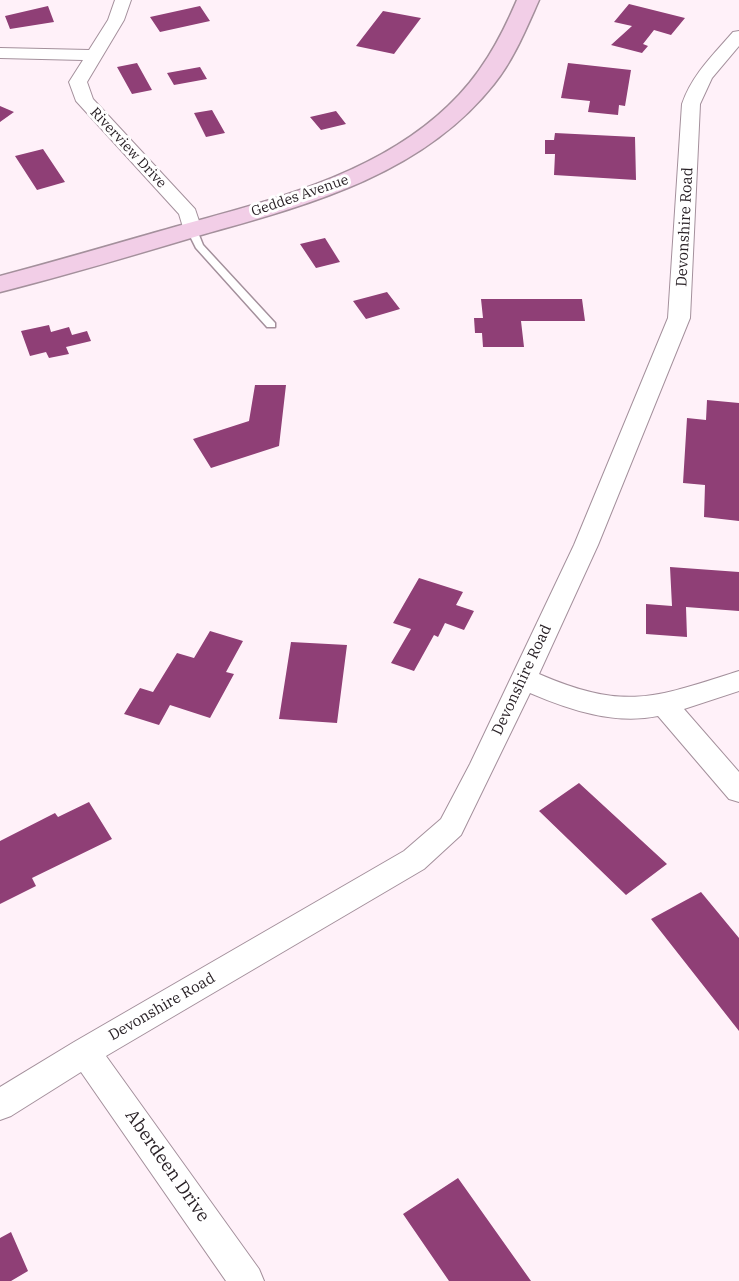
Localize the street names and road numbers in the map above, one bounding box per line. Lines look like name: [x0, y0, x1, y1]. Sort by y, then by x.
street label: Riverview Drive: [86, 104, 170, 192]
street label: Devonshire Road: [673, 167, 697, 287]
street label: Geddes Avenue: [249, 172, 351, 220]
street label: Devonshire Road: [489, 622, 555, 738]
street label: Devonshire Road: [106, 969, 218, 1045]
street label: Aberdeen Drive: [120, 1106, 214, 1226]

